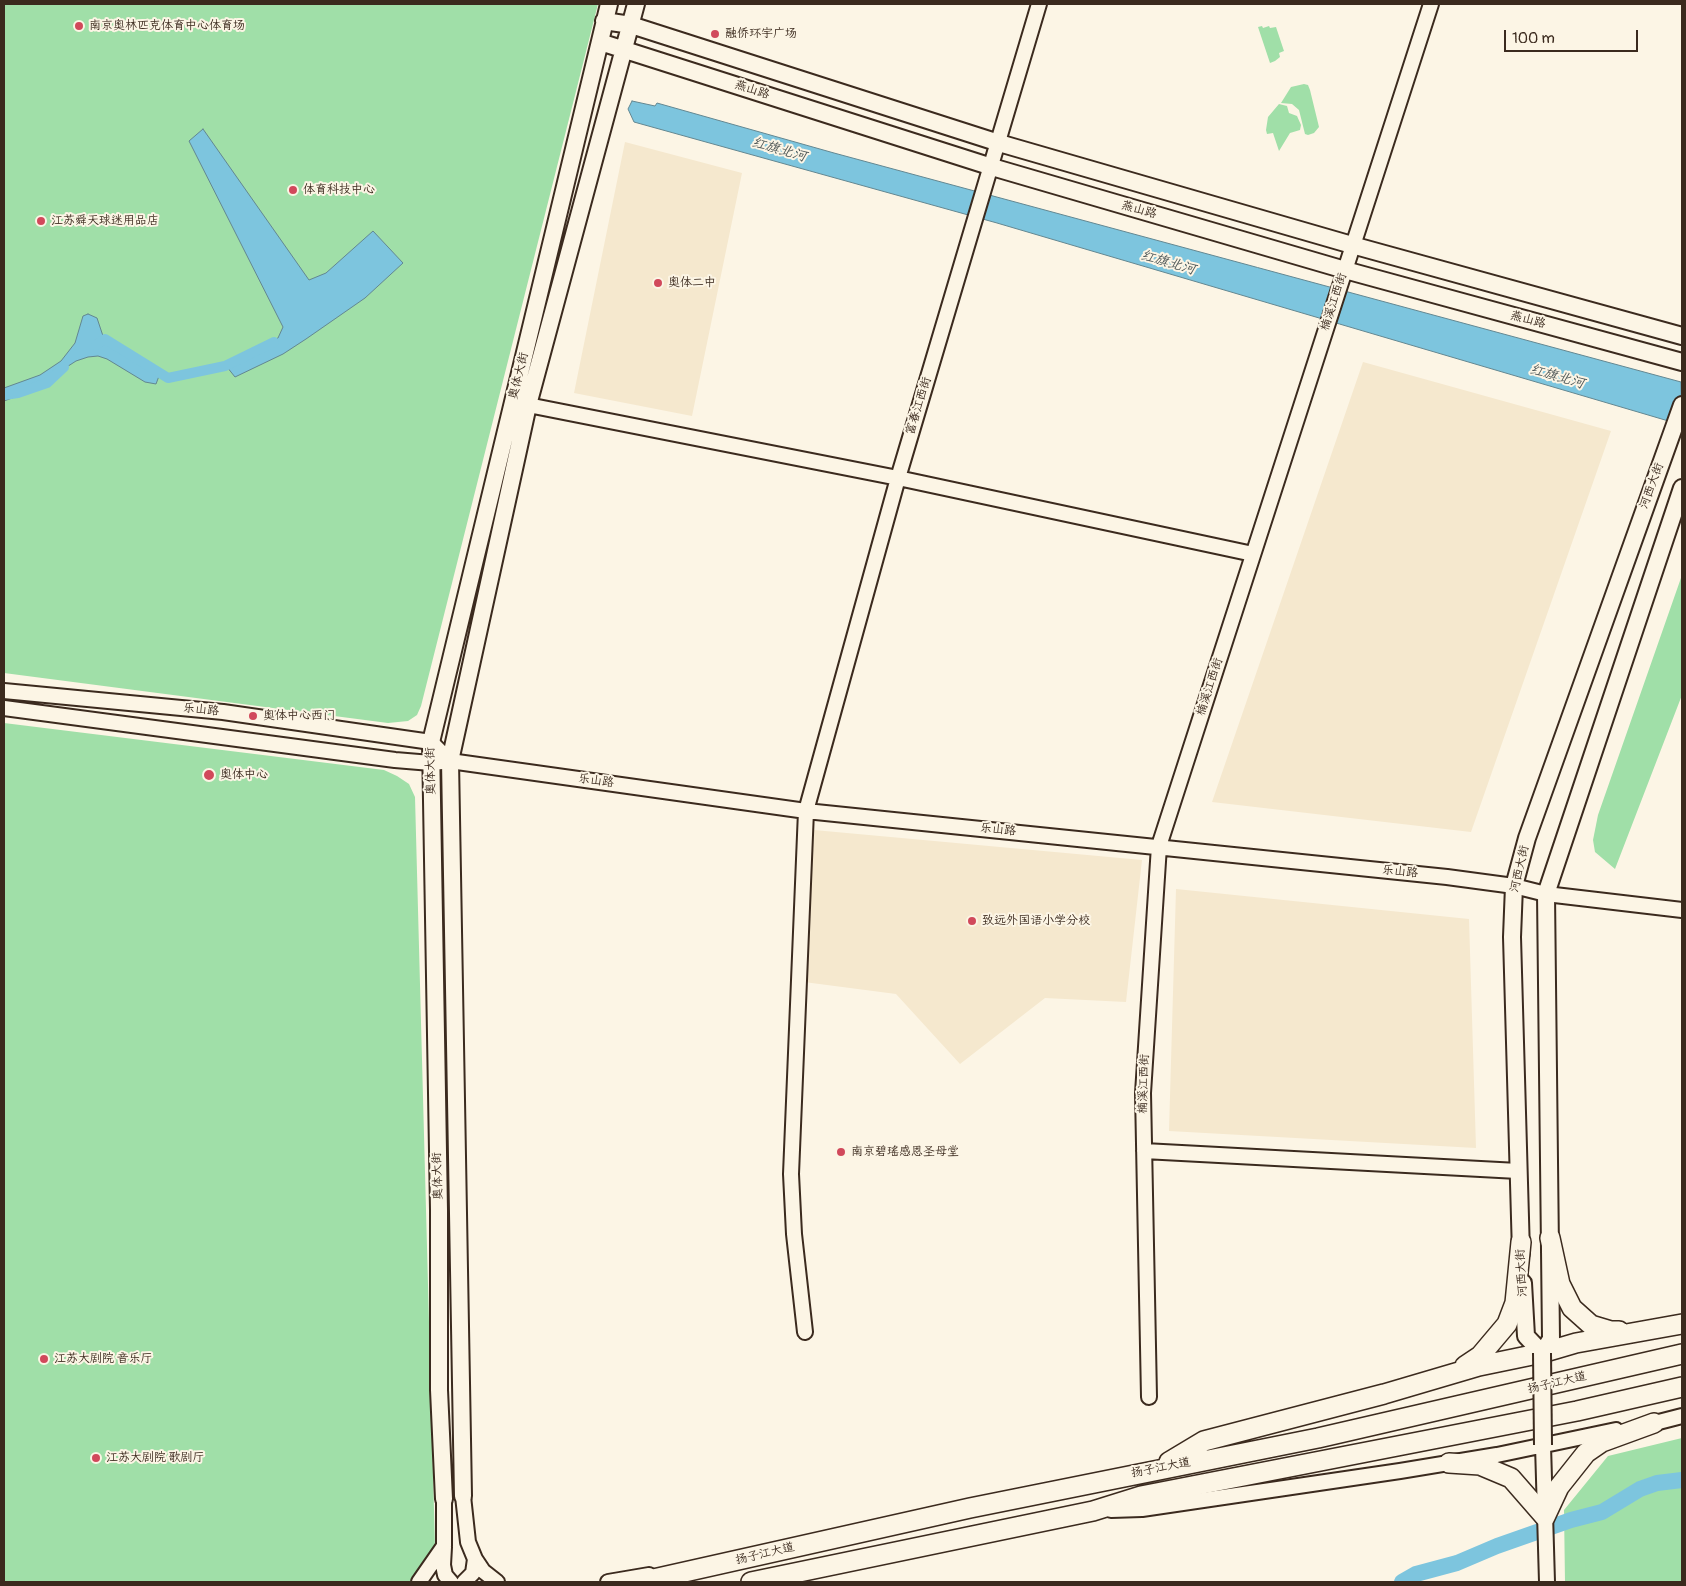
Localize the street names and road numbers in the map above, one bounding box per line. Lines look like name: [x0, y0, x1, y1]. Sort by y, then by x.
street label: 燕山路: [733, 78, 771, 102]
street label: 燕山路: [1120, 198, 1158, 222]
street label: 楠溪江西街: [1318, 271, 1350, 333]
street label: 燕山路: [1509, 308, 1547, 332]
street label: 奥体大街: [506, 351, 532, 401]
street label: 富春江西街: [903, 375, 935, 437]
street label: 河西大街: [1637, 461, 1667, 511]
street label: 楠溪江西街: [1194, 656, 1226, 718]
street label: 乐山路: [182, 701, 220, 719]
street label: 奥体大街: [423, 747, 439, 795]
street label: 乐山路: [577, 771, 615, 791]
street label: 乐山路: [979, 821, 1017, 839]
street label: 河西大街: [1508, 844, 1532, 894]
street label: 乐山路: [1381, 863, 1419, 881]
street label: 楠溪江西街: [1136, 1054, 1152, 1114]
street label: 奥体大街: [430, 1152, 446, 1200]
street label: 河西大街: [1514, 1249, 1530, 1297]
street label: 扬子江大道: [1526, 1369, 1588, 1397]
street label: 扬子江大道: [1130, 1455, 1192, 1481]
street label: 扬子江大道: [734, 1540, 796, 1568]

